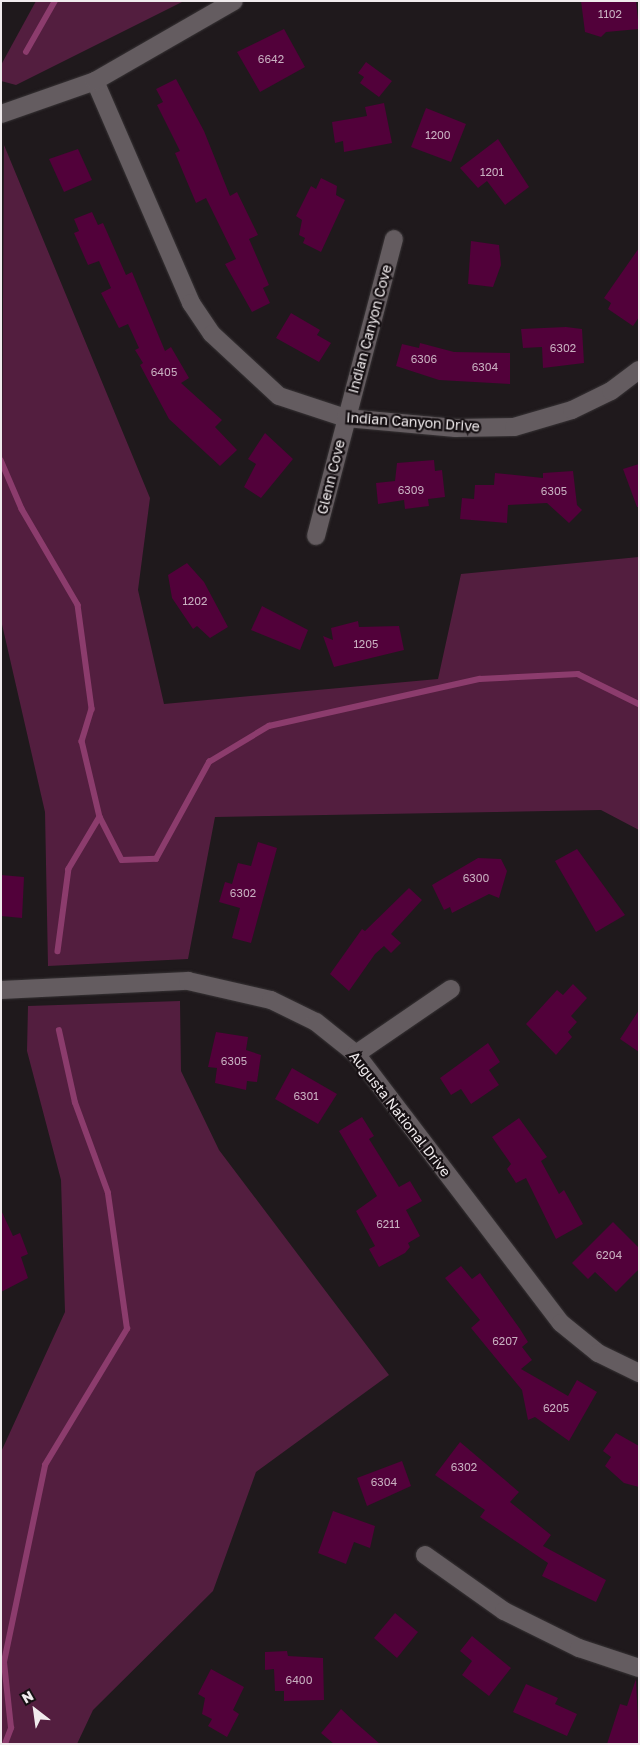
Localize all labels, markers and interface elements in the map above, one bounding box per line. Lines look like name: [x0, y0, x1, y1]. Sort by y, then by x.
house number: 1102: [598, 7, 622, 21]
house number: 6642: [258, 52, 284, 66]
house number: 1200: [425, 128, 451, 142]
house number: 1201: [480, 165, 504, 179]
street label: Indian Canyon Cove: [345, 263, 395, 395]
house number: 6302: [550, 341, 576, 355]
house number: 6306: [411, 352, 437, 366]
house number: 6304: [472, 360, 498, 374]
house number: 6405: [151, 365, 177, 379]
street label: Indian Canyon Drive: [346, 409, 480, 435]
street label: Glenn Cove: [314, 438, 348, 516]
house number: 6309: [398, 483, 424, 497]
house number: 6305: [541, 484, 567, 498]
house number: 1202: [183, 594, 207, 608]
house number: 1205: [354, 637, 378, 651]
house number: 6300: [463, 871, 489, 885]
house number: 6302: [230, 886, 256, 900]
street label: Augusta National Drive: [346, 1048, 454, 1180]
house number: 6305: [221, 1054, 247, 1068]
house number: 6301: [293, 1089, 319, 1103]
house number: 6211: [376, 1217, 400, 1231]
house number: 6204: [596, 1248, 622, 1262]
house number: 6207: [492, 1334, 518, 1348]
house number: 6205: [543, 1401, 569, 1415]
house number: 6302: [451, 1460, 477, 1474]
house number: 6304: [371, 1475, 397, 1489]
house number: 6400: [285, 1673, 313, 1687]
north arrow: [10, 1685, 60, 1735]
text: N: [18, 1687, 36, 1707]

